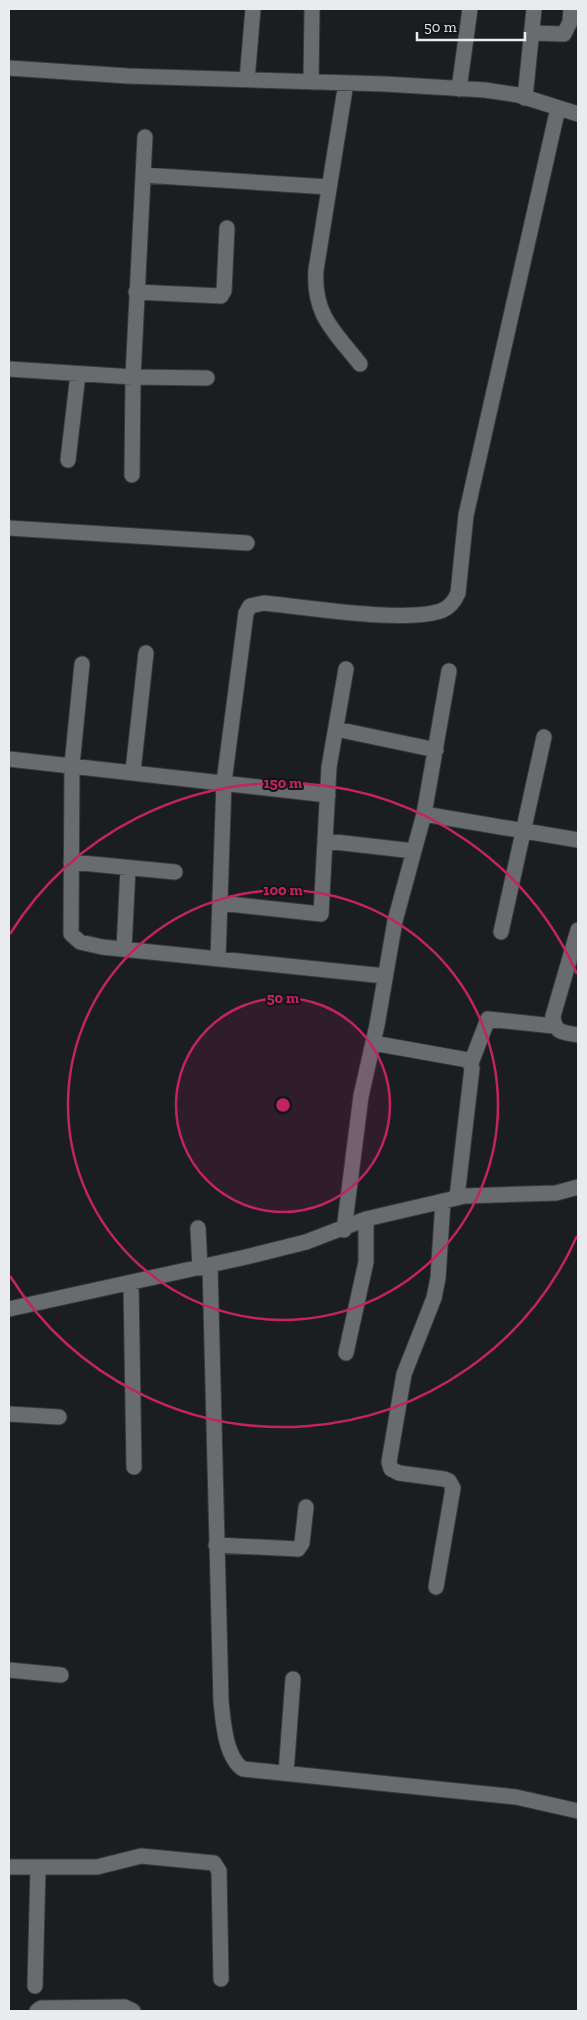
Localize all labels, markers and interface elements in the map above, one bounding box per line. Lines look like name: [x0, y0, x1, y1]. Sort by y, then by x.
scale bar: [417, 10, 524, 42]
text: 50 m: [424, 18, 457, 36]
text: 150 m: [264, 774, 302, 792]
text: 100 m: [263, 881, 303, 899]
text: 50 m: [267, 989, 299, 1007]
centre of rings: [274, 1096, 292, 1114]

